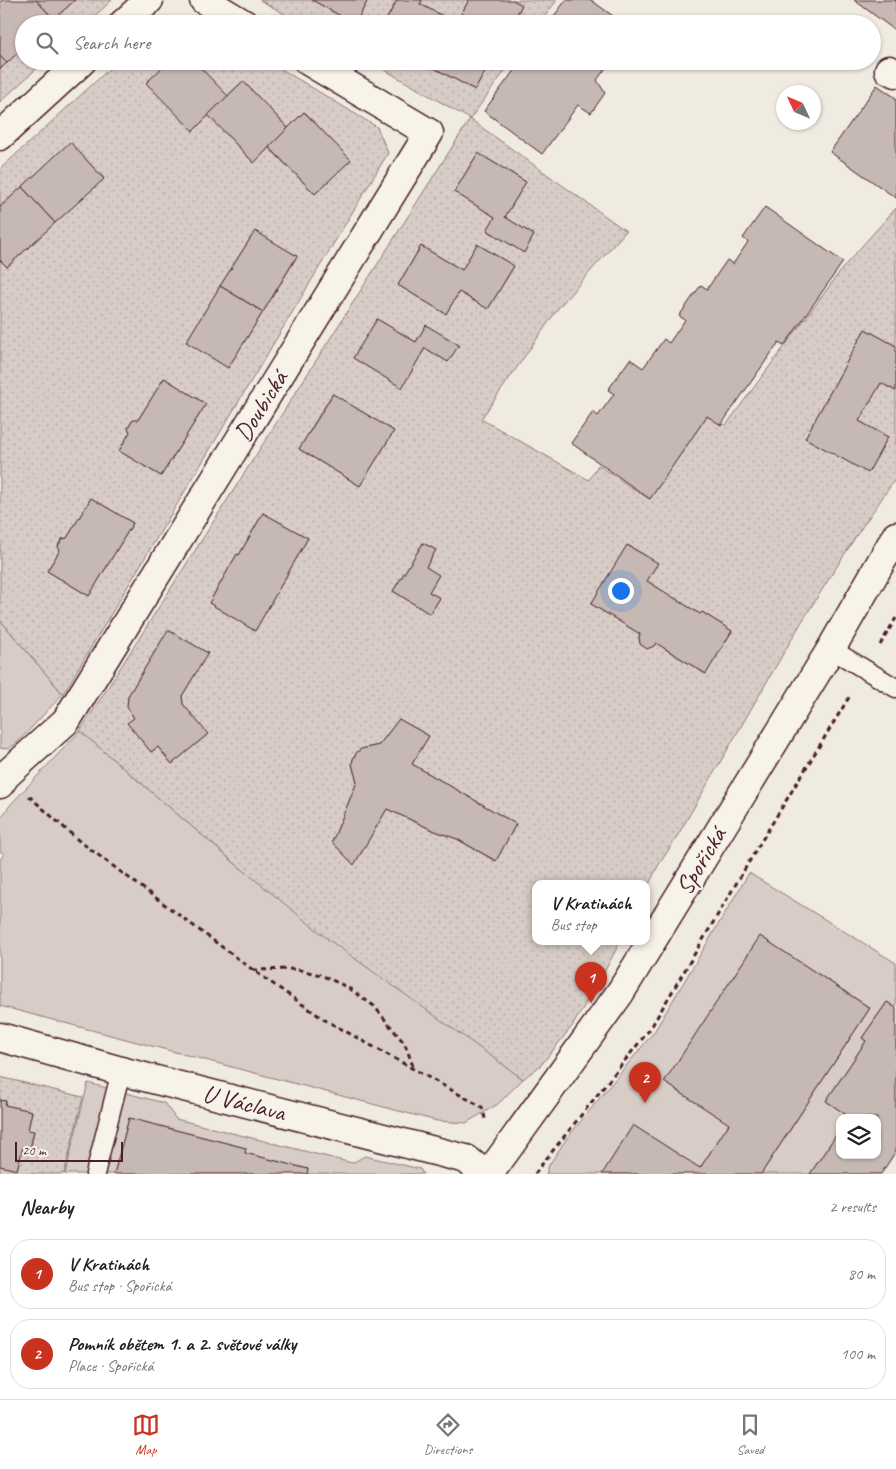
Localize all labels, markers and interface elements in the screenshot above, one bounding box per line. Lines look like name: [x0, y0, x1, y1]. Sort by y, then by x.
search box: [15, 15, 881, 70]
icon: search: [33, 29, 61, 57]
text: Search here: [73, 31, 150, 55]
north arrow: [776, 85, 821, 130]
street label: Doubická: [227, 363, 296, 447]
your location: [608, 578, 634, 604]
street label: Spořická: [668, 820, 735, 901]
popup: [532, 880, 650, 945]
text: V Kratinách: [550, 891, 632, 915]
text: Bus stop: [550, 915, 597, 935]
pin: 1: [575, 962, 607, 1003]
pin: 2: [629, 1062, 661, 1103]
street label: U Václava: [200, 1077, 290, 1129]
map controls: [836, 1114, 881, 1159]
button: layers: [836, 1114, 881, 1159]
scale bar: [15, 1139, 122, 1162]
text: 20 m: [22, 1142, 46, 1159]
text: Nearby: [20, 1194, 73, 1220]
text: 2 results: [829, 1197, 876, 1217]
text: V Kratinách: [68, 1252, 149, 1276]
text: 1: [33, 1264, 41, 1284]
text: 80 m: [848, 1264, 875, 1284]
text: Bus stop · Spořická: [68, 1276, 172, 1296]
text: Pomník obětem 1. a 2. světové války: [68, 1332, 296, 1356]
text: 2: [33, 1344, 41, 1364]
text: 100 m: [841, 1344, 875, 1364]
text: Place · Spořická: [68, 1356, 154, 1376]
tab: Map: [132, 1411, 160, 1458]
tab: Directions: [424, 1411, 472, 1458]
tab: Saved: [736, 1411, 764, 1458]

